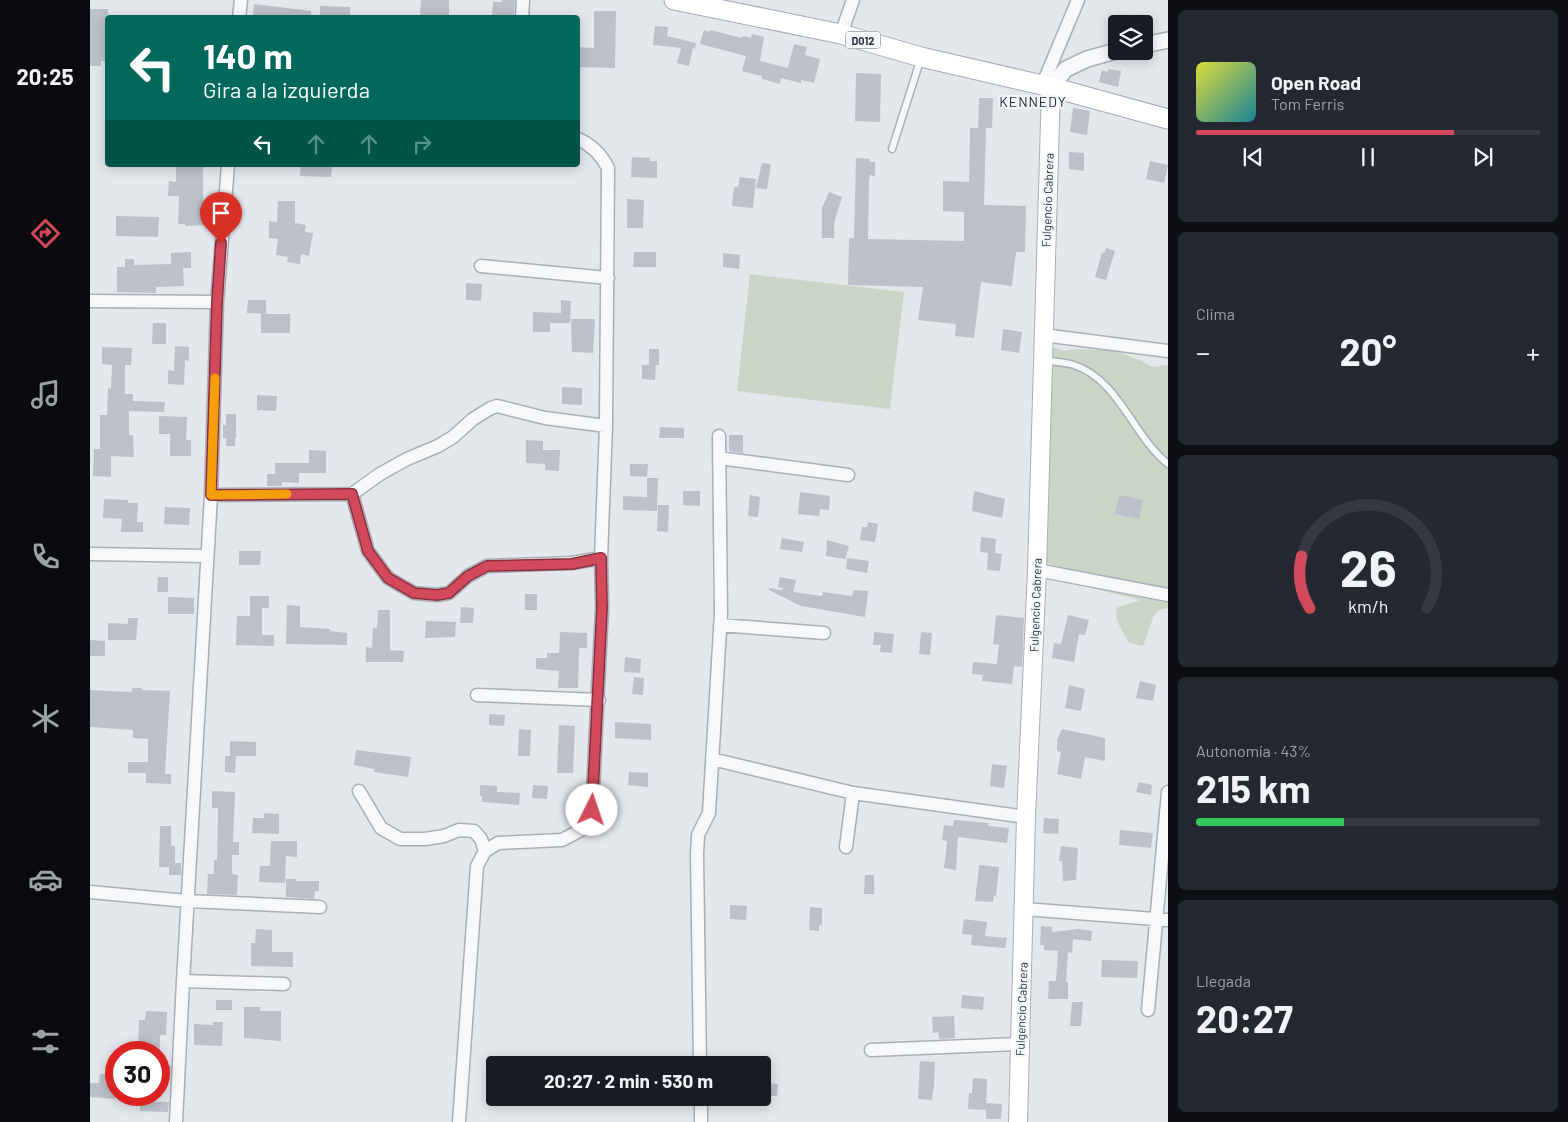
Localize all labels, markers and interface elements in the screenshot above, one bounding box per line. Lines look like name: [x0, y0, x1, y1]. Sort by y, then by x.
map controls: [1108, 15, 1153, 60]
button: layers: [1108, 15, 1153, 60]
road number: D012: [846, 32, 880, 48]
text: 140 m: [203, 34, 293, 76]
icon: left: [120, 35, 185, 100]
text: 20:25: [16, 63, 74, 89]
text: Open Road: [1271, 71, 1361, 94]
text: Gira a la izquierda: [203, 76, 370, 102]
district label: KENNEDY: [999, 93, 1067, 110]
text: Tom Ferris: [1271, 94, 1345, 113]
icon: left: [249, 130, 277, 158]
icon: ahead: [302, 130, 330, 158]
icon: ahead: [355, 130, 383, 158]
icon: right: [408, 130, 436, 158]
icon: previous: [1239, 143, 1267, 171]
icon: pause: [1354, 143, 1382, 171]
icon: next: [1469, 143, 1497, 171]
street label: Fulgencio Cabrera: [1038, 153, 1056, 247]
pin: [200, 192, 242, 243]
icon: arrive: [207, 199, 235, 227]
icon: directions: [28, 216, 63, 251]
text: Clima: [1196, 304, 1235, 323]
text: 20°: [1339, 328, 1397, 374]
text: −: [1196, 335, 1210, 369]
text: +: [1526, 335, 1540, 369]
icon: music: [28, 377, 63, 412]
text: 26: [1339, 535, 1397, 597]
icon: phone: [28, 539, 63, 574]
street label: Fulgencio Cabrera: [1026, 558, 1044, 652]
text: km/h: [1348, 595, 1388, 617]
icon: climate: [28, 701, 63, 736]
text: Autonomía · 43%: [1196, 741, 1311, 760]
text: 215 km: [1196, 765, 1311, 811]
position arrow: [565, 783, 617, 835]
icon: car: [28, 862, 63, 897]
street label: Fulgencio Cabrera: [1012, 962, 1030, 1056]
text: Llegada: [1196, 971, 1251, 990]
text: 20:27: [1196, 995, 1293, 1041]
icon: filters: [28, 1024, 63, 1059]
speed limit sign: 30: [105, 1041, 170, 1106]
text: 20:27 · 2 min · 530 m: [544, 1069, 713, 1092]

